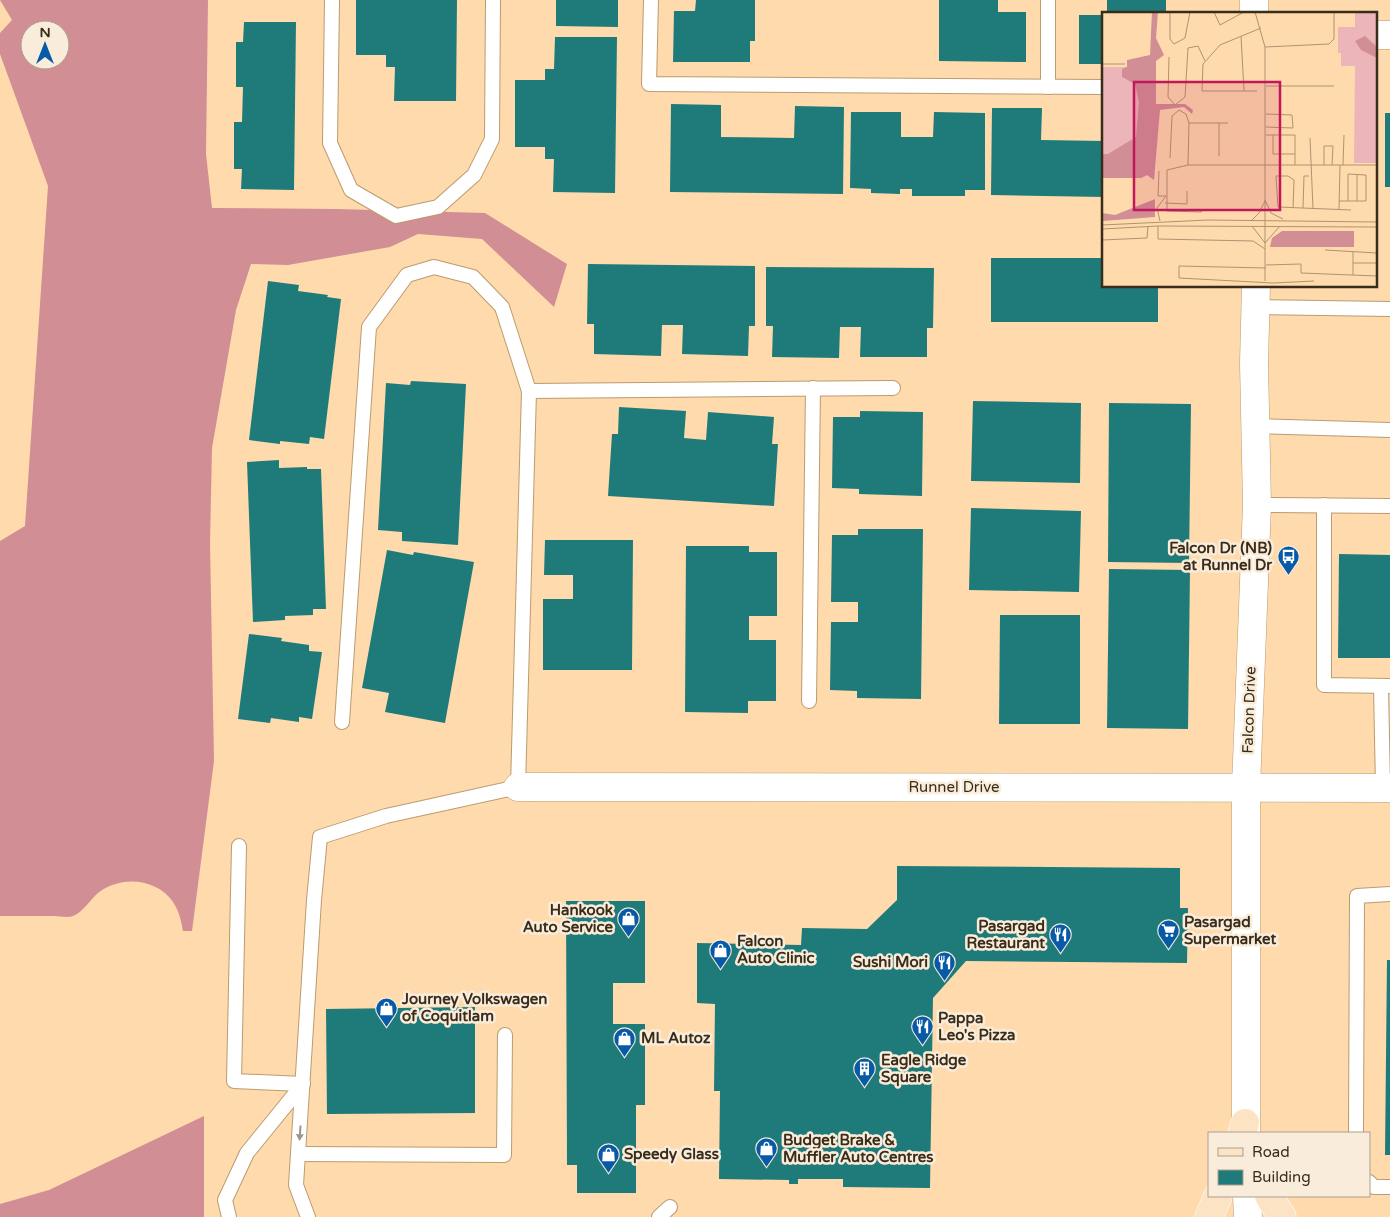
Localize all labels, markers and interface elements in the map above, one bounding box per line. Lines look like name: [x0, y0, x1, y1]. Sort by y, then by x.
inset map: [1102, 12, 1378, 288]
north arrow: [20, 20, 70, 70]
text: N: [39, 24, 51, 41]
place label: Falcon Dr (NB) at Runnel Dr: [1169, 539, 1272, 574]
bus stop icon: Falcon Dr (NB) at Runnel Dr: [1276, 545, 1300, 576]
street label: Falcon Drive: [1238, 666, 1260, 754]
street label: Runnel Drive: [908, 778, 1000, 796]
place label: Hankook Auto Service: [523, 901, 613, 936]
shop icon: Hankook Auto Service: [617, 907, 641, 938]
place label: Pasargad Supermarket: [1184, 913, 1276, 949]
place label: Pasargad Restaurant: [967, 917, 1045, 952]
supermarket icon: Pasargad Supermarket: [1156, 919, 1180, 950]
restaurant icon: Pasargad Restaurant: [1049, 923, 1073, 954]
place label: Falcon Auto Clinic: [737, 932, 815, 967]
shop icon: Falcon Auto Clinic: [709, 938, 733, 969]
restaurant icon: Sushi Mori: [932, 950, 956, 981]
place label: Sushi Mori: [853, 953, 928, 971]
place label: Journey Volkswagen of Coquitlam: [401, 990, 548, 1026]
shop icon: Journey Volkswagen of Coquitlam: [374, 996, 398, 1027]
place label: Pappa Leo's Pizza: [938, 1009, 1016, 1044]
restaurant icon: Pappa Leo's Pizza: [910, 1015, 934, 1046]
shop icon: ML Autoz: [613, 1026, 637, 1057]
place label: ML Autoz: [641, 1029, 711, 1047]
place label: Eagle Ridge Square: [881, 1051, 967, 1087]
building icon: Eagle Ridge Square: [853, 1057, 877, 1088]
one-way arrow: [295, 1125, 303, 1141]
place label: Budget Brake & Muffler Auto Centres: [783, 1131, 933, 1166]
legend: [1208, 1132, 1370, 1197]
shop icon: Budget Brake & Muffler Auto Centres: [755, 1137, 779, 1168]
shop icon: Speedy Glass: [596, 1142, 620, 1173]
text: Road: [1252, 1143, 1290, 1161]
place label: Speedy Glass: [624, 1145, 719, 1164]
text: Building: [1252, 1168, 1311, 1186]

